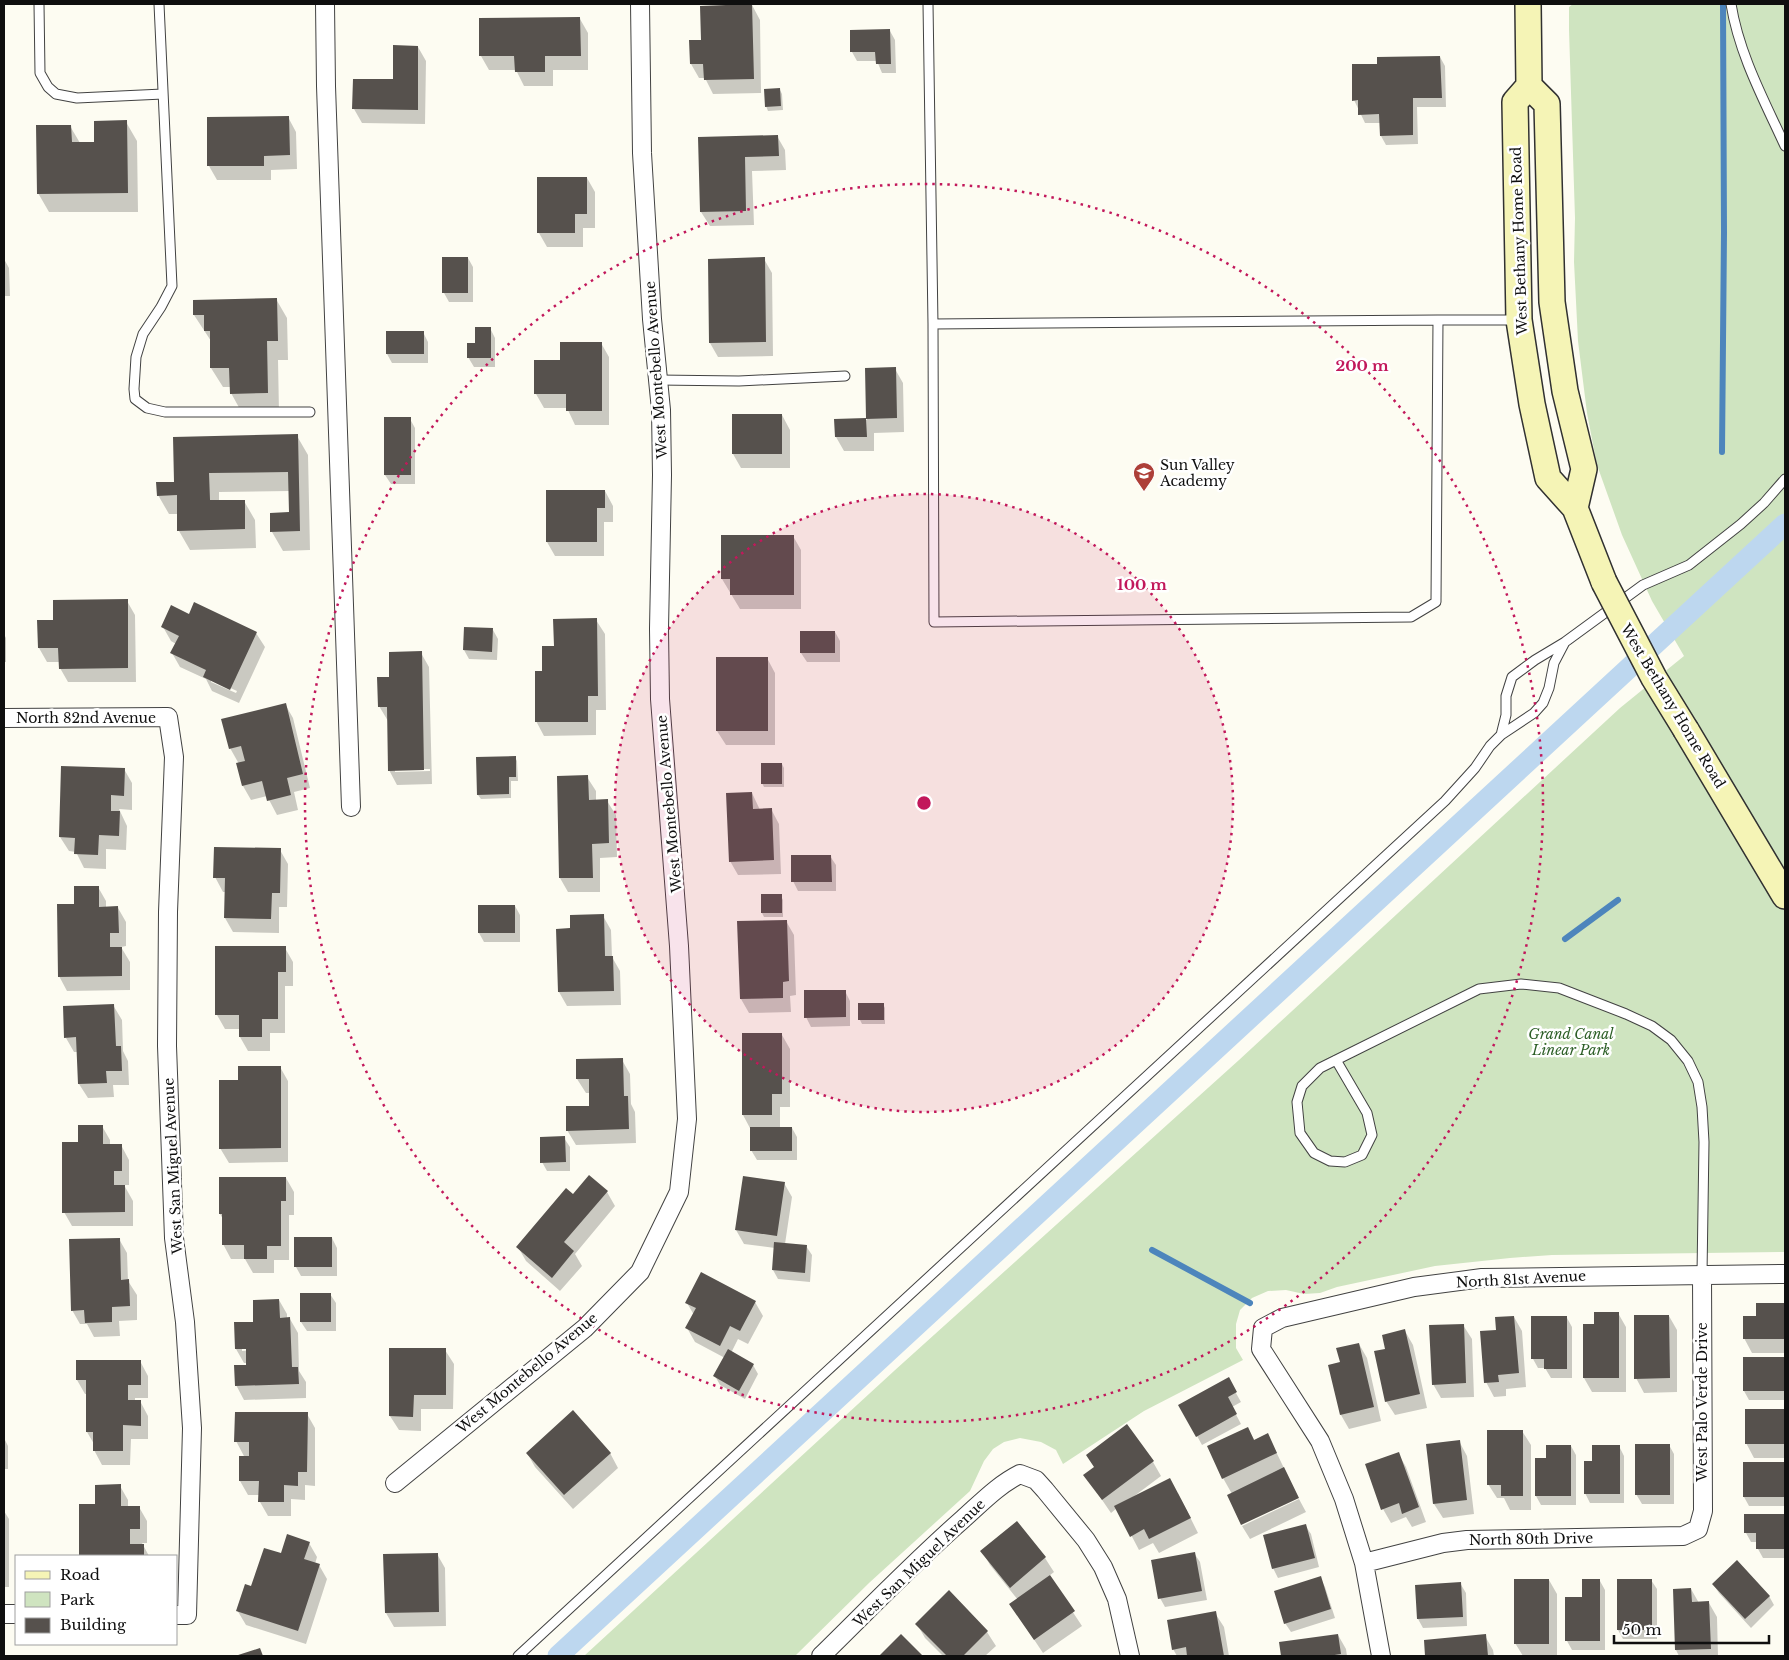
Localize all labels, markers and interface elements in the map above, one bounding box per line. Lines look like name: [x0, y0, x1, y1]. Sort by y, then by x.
street label: West Bethany Home Road: [1507, 146, 1531, 336]
street label: West Montebello Avenue: [641, 280, 671, 461]
text: 200 m: [1336, 356, 1389, 375]
place label: Sun Valley Academy: [1159, 456, 1235, 490]
school or university icon: Sun Valley Academy: [1132, 461, 1156, 492]
text: 100 m: [1117, 575, 1167, 594]
street label: West Bethany Home Road: [1616, 620, 1730, 792]
street label: North 82nd Avenue: [16, 709, 156, 727]
street label: West Montebello Avenue: [652, 714, 686, 895]
centre of rings: [915, 794, 933, 812]
park label: Grand Canal Linear Park: [1528, 1025, 1614, 1059]
street label: West San Miguel Avenue: [159, 1077, 187, 1256]
street label: North 81st Avenue: [1456, 1267, 1586, 1291]
street label: West Montebello Avenue: [452, 1309, 601, 1438]
street label: West Palo Verde Drive: [1693, 1322, 1711, 1483]
street label: West San Miguel Avenue: [848, 1495, 989, 1632]
street label: North 80th Drive: [1469, 1529, 1593, 1549]
legend: [15, 1555, 178, 1645]
text: Road: [60, 1565, 100, 1584]
text: Park: [60, 1590, 96, 1609]
scale bar: [1614, 1612, 1769, 1644]
text: Building: [60, 1615, 127, 1634]
text: 50 m: [1622, 1620, 1662, 1639]

